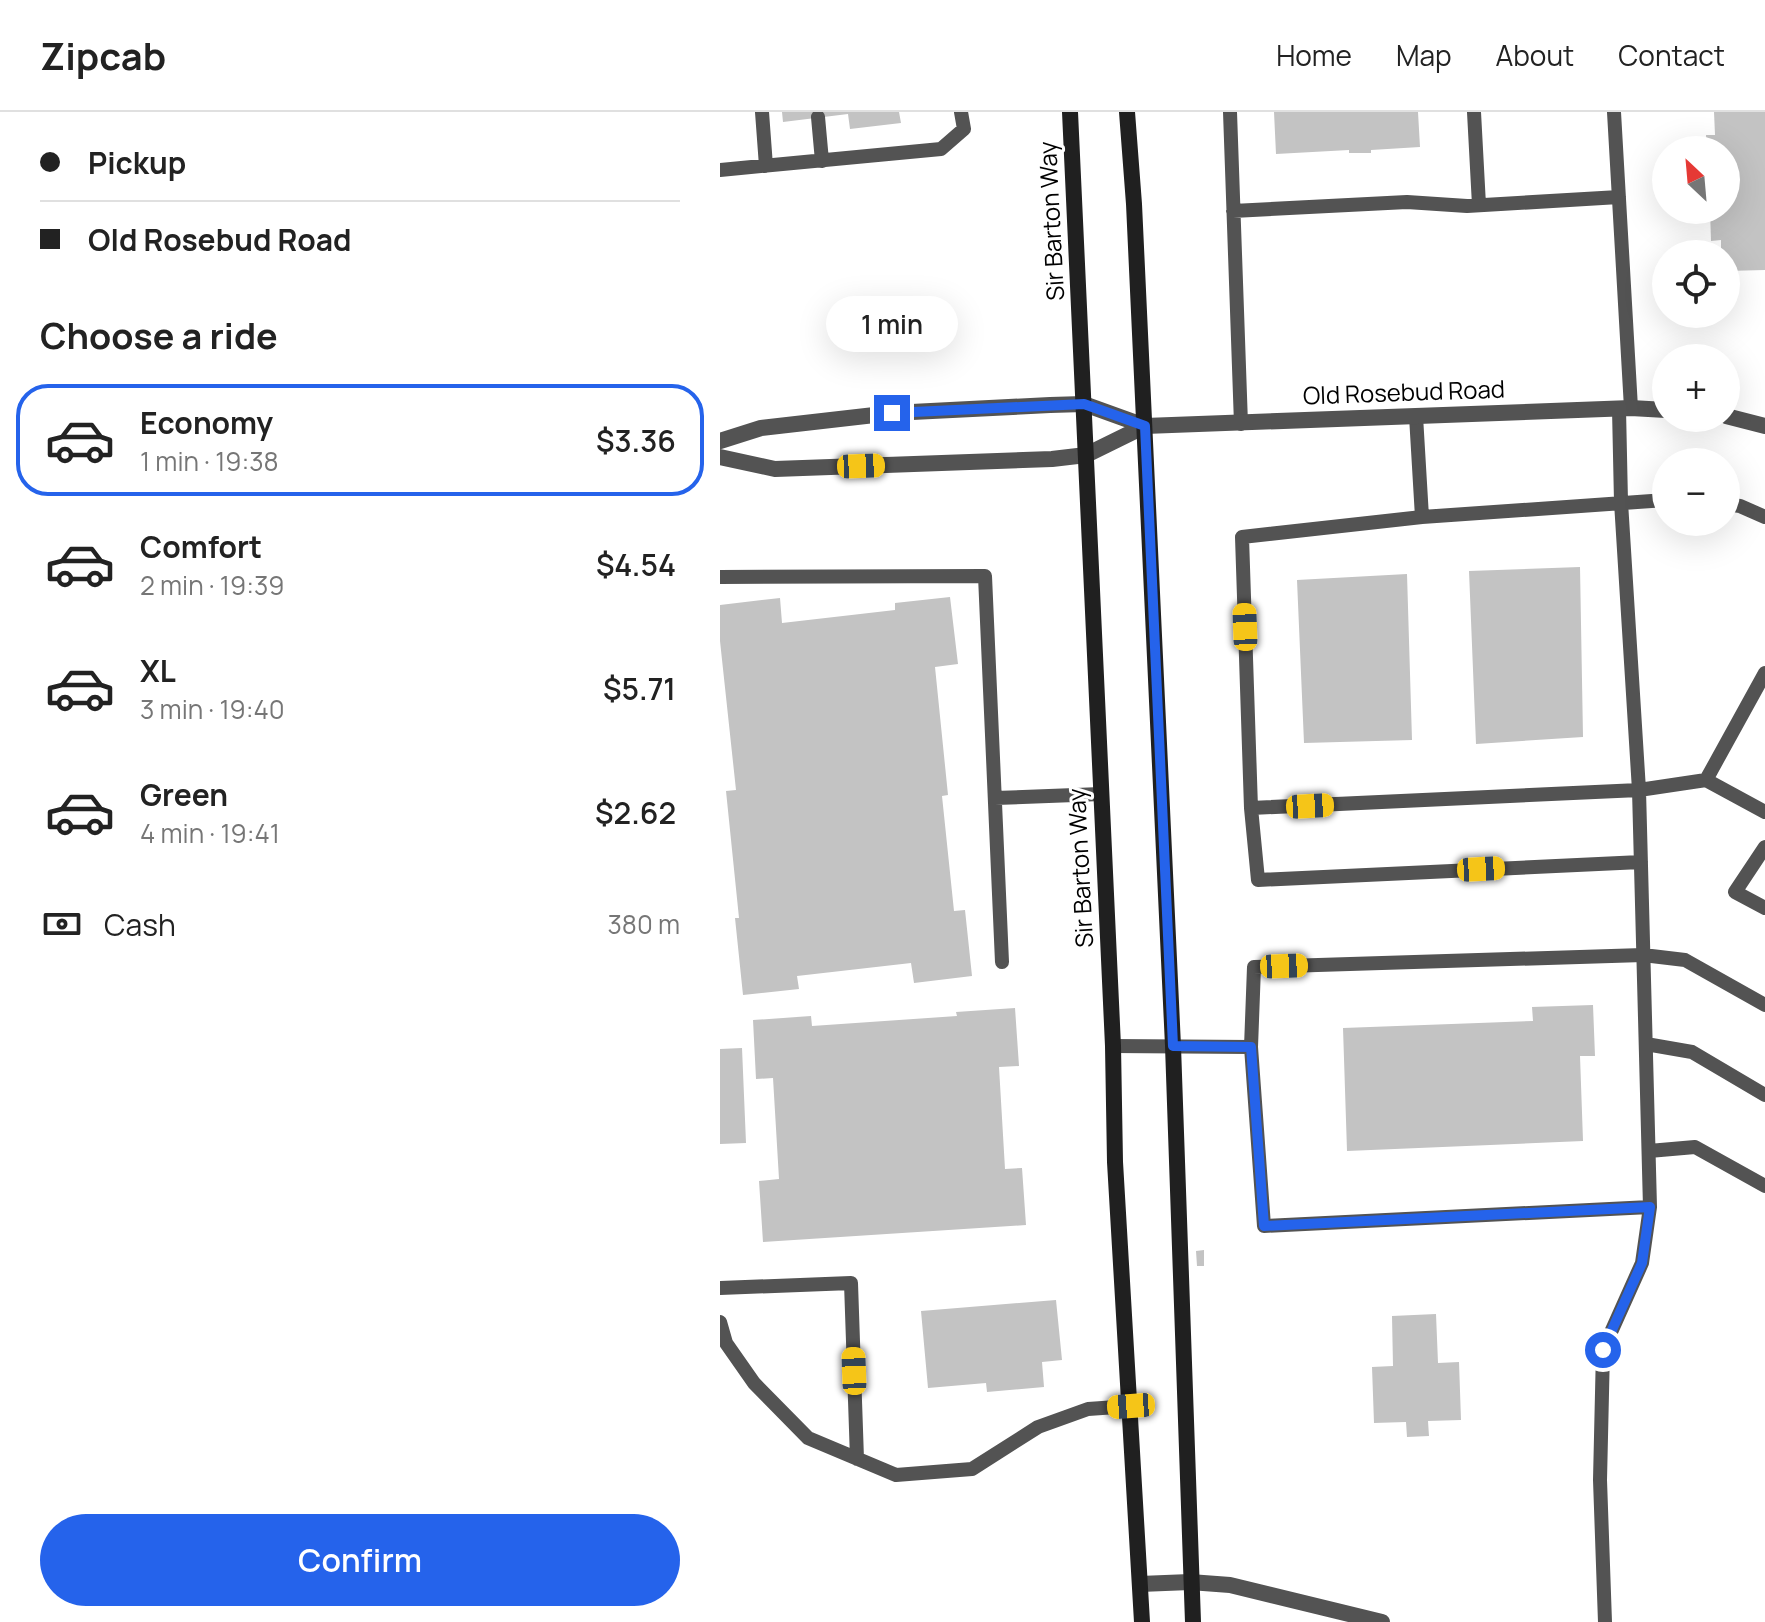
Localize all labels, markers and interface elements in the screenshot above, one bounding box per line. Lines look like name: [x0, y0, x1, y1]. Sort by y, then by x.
text: Zipcab: [40, 29, 166, 81]
text: Home: [1276, 36, 1352, 74]
text: Map: [1396, 36, 1452, 74]
text: About: [1496, 36, 1574, 74]
text: Contact: [1618, 36, 1725, 74]
north arrow: [1652, 136, 1740, 224]
map controls: [1652, 136, 1740, 536]
street label: Sir Barton Way: [1030, 140, 1071, 302]
text: Pickup: [88, 142, 186, 183]
text: Old Rosebud Road: [88, 219, 352, 260]
button: locate: [1652, 240, 1740, 328]
callout: 1 min: [826, 297, 958, 353]
text: 1 min: [861, 306, 923, 342]
text: Choose a ride: [40, 311, 278, 360]
button: +: [1652, 344, 1740, 432]
street label: Old Rosebud Road: [1302, 371, 1506, 412]
route end: [874, 395, 910, 431]
text: Economy: [140, 402, 273, 443]
icon: car: [44, 404, 116, 476]
text: $3.36: [596, 420, 676, 461]
text: 1 min · 19:38: [140, 443, 279, 479]
button: −: [1652, 448, 1740, 536]
car: [837, 453, 885, 479]
text: Comfort: [140, 526, 262, 567]
icon: car: [44, 528, 116, 600]
text: $4.54: [596, 544, 676, 585]
text: 2 min · 19:39: [140, 567, 284, 603]
car: [1232, 603, 1258, 651]
text: XL: [140, 650, 176, 691]
icon: car: [44, 652, 116, 724]
text: $5.71: [603, 668, 676, 709]
text: 3 min · 19:40: [140, 691, 285, 727]
text: Green: [140, 774, 228, 815]
icon: car: [44, 776, 116, 848]
street label: Sir Barton Way: [1059, 787, 1100, 949]
text: $2.62: [595, 792, 676, 833]
car: [1285, 793, 1335, 819]
text: 4 min · 19:41: [140, 815, 280, 851]
car: [1456, 856, 1506, 882]
icon: cash: [40, 902, 84, 946]
text: Cash: [104, 904, 176, 945]
text: 380 m: [607, 906, 680, 942]
car: [1260, 953, 1308, 979]
route start: [1585, 1332, 1621, 1368]
car: [841, 1347, 867, 1395]
car: [1106, 1392, 1156, 1420]
button: Confirm: [40, 1514, 680, 1606]

